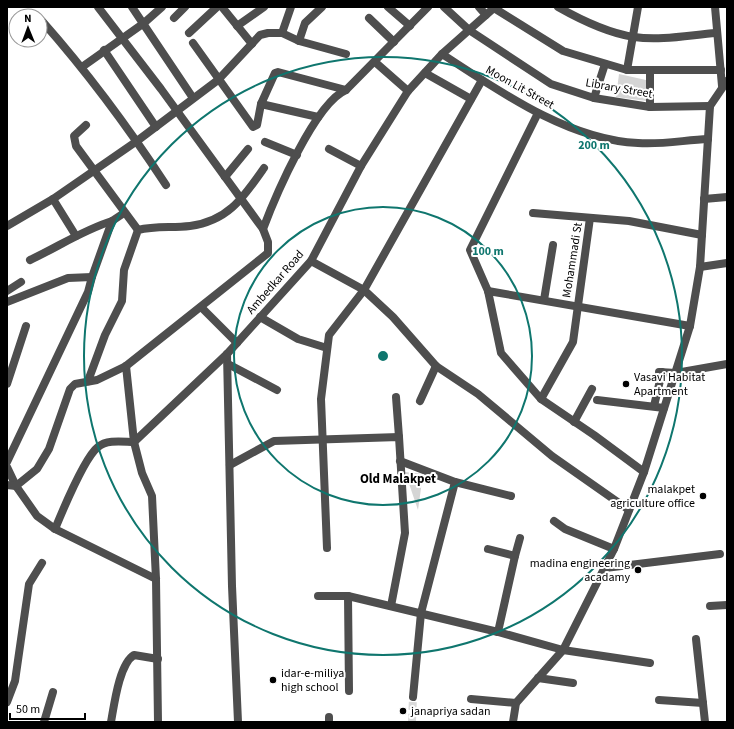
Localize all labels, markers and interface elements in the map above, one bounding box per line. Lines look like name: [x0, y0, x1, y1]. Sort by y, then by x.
north arrow: [8, 8, 48, 48]
text: N: [24, 11, 32, 26]
street label: Moon Lit Street: [482, 62, 557, 113]
street label: Library Street: [584, 74, 654, 103]
text: 200 m: [578, 137, 610, 154]
street label: Mohammadi St: [558, 221, 587, 299]
text: 100 m: [472, 243, 504, 260]
street label: Ambedkar Road: [243, 247, 308, 318]
centre of rings: [376, 349, 390, 363]
place label: Vasavi Habitat Apartment: [634, 369, 705, 400]
marker: Vasavi Habitat Apartment: [621, 379, 631, 389]
district label: Old Malakpet: [360, 470, 436, 488]
place label: malakpet agriculture office: [610, 481, 695, 512]
marker: malakpet agriculture office: [698, 491, 708, 501]
place label: madina engineering acadamy: [530, 555, 630, 586]
marker: madina engineering acadamy: [633, 565, 643, 575]
place label: idar-e-miliya high school: [281, 665, 344, 696]
marker: idar-e-miliya high school: [268, 675, 278, 685]
scale bar: [10, 695, 85, 721]
text: 50 m: [16, 701, 40, 718]
place label: janapriya sadan: [410, 703, 491, 720]
marker: janapriya sadan: [398, 706, 408, 716]

